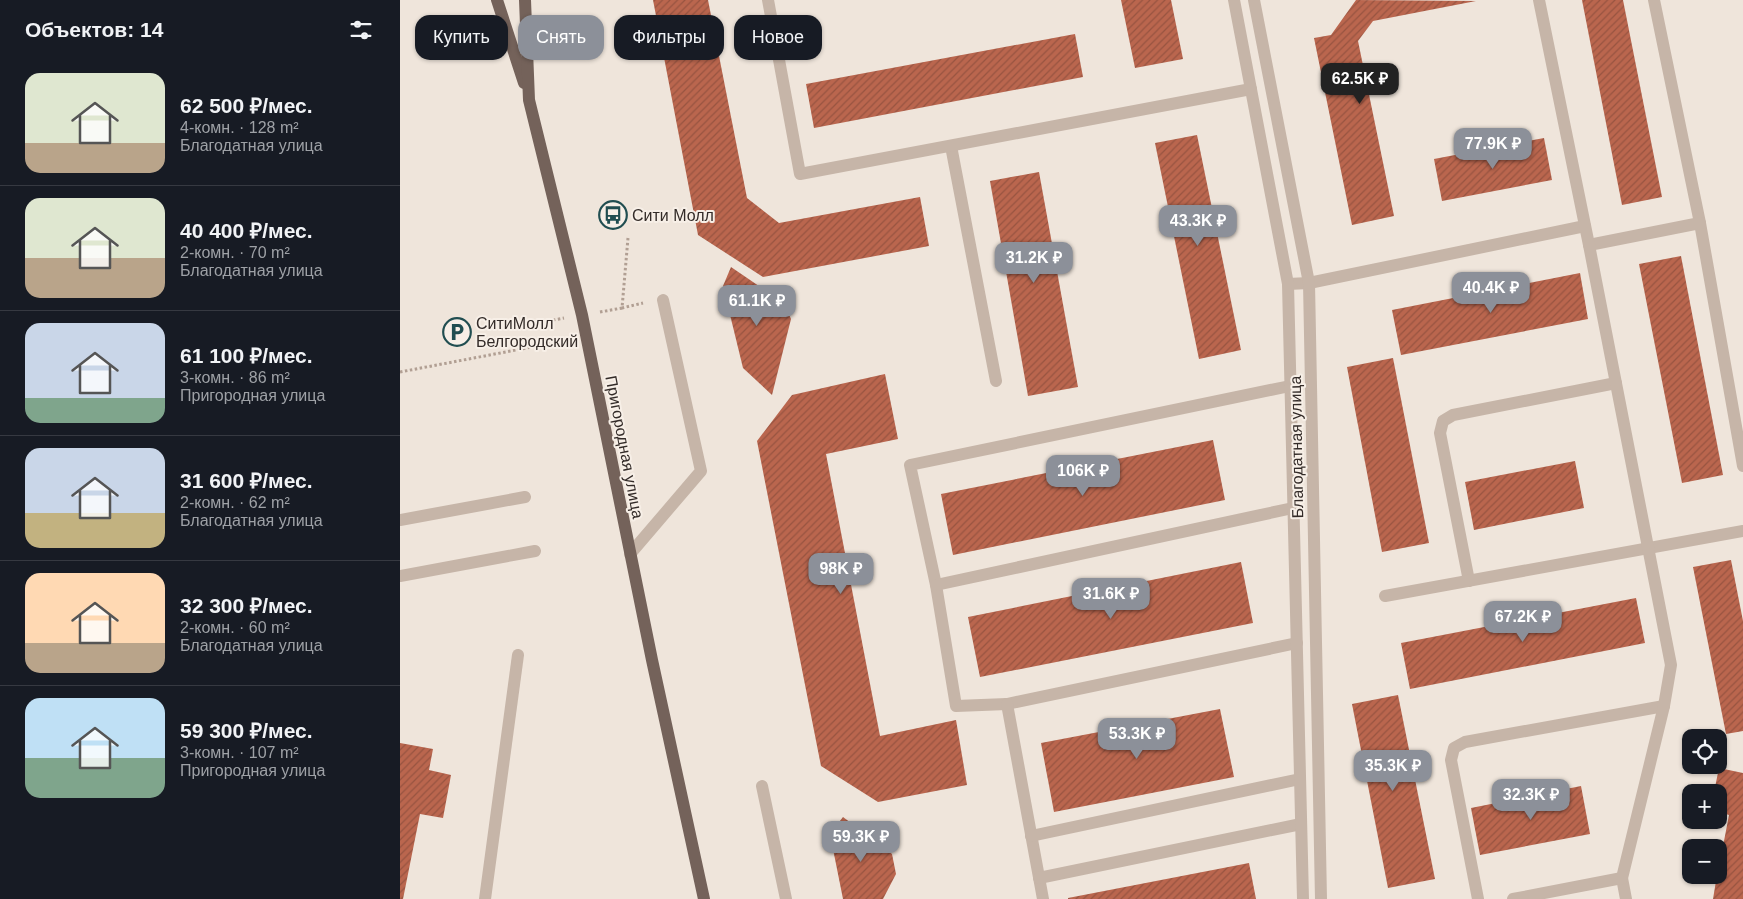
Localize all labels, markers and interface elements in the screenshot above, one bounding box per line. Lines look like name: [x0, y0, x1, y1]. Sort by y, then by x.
chip: Купить: [415, 15, 508, 60]
chip: Снять: [518, 15, 604, 60]
chip: Фильтры: [614, 15, 724, 60]
chip: Новое: [734, 15, 822, 60]
icon: filters: [347, 16, 375, 44]
text: Объектов: 14: [25, 18, 163, 41]
pin: 62.5K ₽: [1314, 62, 1406, 105]
text: 62.5K ₽: [1332, 70, 1388, 87]
icon: home: [65, 93, 125, 153]
text: 62 500 ₽/мес.: [180, 94, 313, 117]
text: 4-комн. · 128 m²: [180, 119, 299, 136]
pin: 77.9K ₽: [1447, 128, 1539, 170]
text: 77.9K ₽: [1465, 135, 1521, 152]
text: Благодатная улица: [180, 137, 323, 154]
bus stop icon: Сити Молл: [598, 200, 628, 230]
pin: 43.3K ₽: [1152, 204, 1244, 247]
place label: Сити Молл: [632, 207, 714, 224]
text: 43.3K ₽: [1170, 212, 1226, 229]
icon: home: [65, 218, 125, 278]
text: 40 400 ₽/мес.: [180, 219, 313, 242]
pin: 31.2K ₽: [988, 242, 1080, 284]
text: 2-комн. · 70 m²: [180, 244, 290, 261]
text: 31.2K ₽: [1006, 249, 1062, 266]
text: Благодатная улица: [180, 262, 323, 279]
pin: 40.4K ₽: [1445, 272, 1537, 314]
text: 40.4K ₽: [1463, 279, 1519, 296]
pin: 61.1K ₽: [711, 284, 803, 327]
text: 61.1K ₽: [729, 292, 785, 309]
place label: СитиМолл Белгородский: [476, 315, 578, 350]
parking icon: СитиМолл Белгородский: [442, 317, 472, 347]
icon: home: [65, 343, 125, 403]
text: 61 100 ₽/мес.: [180, 344, 313, 367]
text: 3-комн. · 86 m²: [180, 369, 290, 386]
street label: Пригородная улица: [602, 374, 647, 520]
street label: Благодатная улица: [1287, 375, 1306, 518]
text: Пригородная улица: [180, 387, 325, 404]
pin: 106K ₽: [1042, 454, 1124, 497]
text: 106K ₽: [1057, 462, 1109, 479]
icon: home: [65, 468, 125, 528]
text: 31 600 ₽/мес.: [180, 469, 313, 492]
text: 2-комн. · 62 m²: [180, 494, 290, 511]
text: Благодатная улица: [180, 512, 323, 529]
pin: 98K ₽: [806, 552, 876, 595]
text: 98K ₽: [819, 560, 863, 577]
pin: 31.6K ₽: [1065, 578, 1157, 620]
text: 31.6K ₽: [1083, 585, 1139, 602]
icon: home: [65, 593, 125, 653]
text: 32 300 ₽/мес.: [180, 594, 313, 617]
pin: 67.2K ₽: [1477, 600, 1569, 643]
text: 67.2K ₽: [1495, 608, 1551, 625]
text: 2-комн. · 60 m²: [180, 619, 290, 636]
text: Благодатная улица: [180, 637, 323, 654]
icon: home: [65, 718, 125, 778]
pin: 53.3K ₽: [1091, 718, 1183, 760]
text: 59 300 ₽/мес.: [180, 719, 313, 742]
text: 53.3K ₽: [1109, 725, 1165, 742]
map controls: [1682, 729, 1727, 884]
button: locate: [1682, 729, 1727, 774]
text: 3-комн. · 107 m²: [180, 744, 299, 761]
pin: 35.3K ₽: [1347, 750, 1439, 792]
text: 35.3K ₽: [1365, 757, 1421, 774]
text: Пригородная улица: [180, 762, 325, 779]
pin: 32.3K ₽: [1485, 778, 1577, 821]
button: +: [1682, 784, 1727, 829]
text: 32.3K ₽: [1503, 786, 1559, 803]
pin: 59.3K ₽: [815, 820, 907, 863]
text: 59.3K ₽: [833, 828, 889, 845]
button: −: [1682, 839, 1727, 884]

